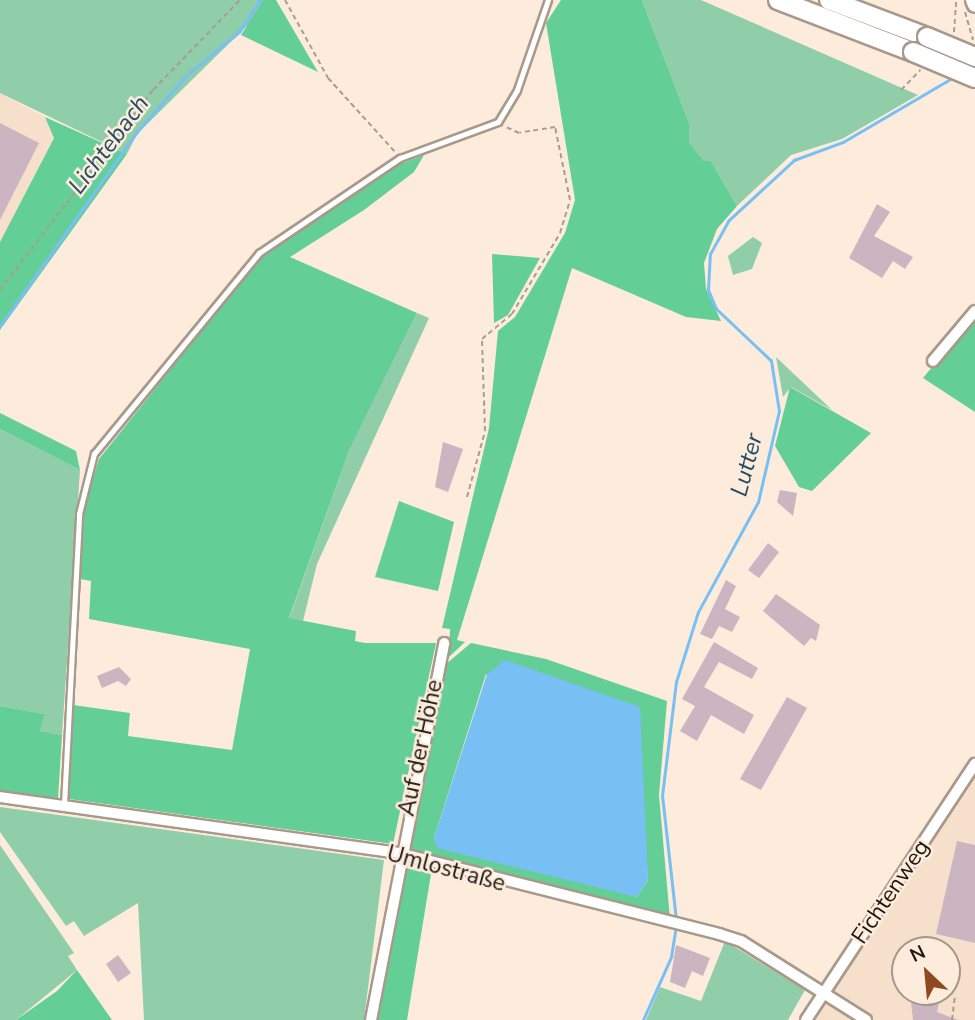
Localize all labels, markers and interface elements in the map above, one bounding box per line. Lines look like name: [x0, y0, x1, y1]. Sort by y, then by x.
water label: Lichtebach: [63, 90, 155, 200]
water label: Lutter: [725, 430, 769, 500]
street label: Auf der Höhe: [393, 677, 449, 819]
street label: Fichtenweg: [846, 835, 936, 949]
street label: Umlostraße: [384, 840, 508, 898]
north arrow: [891, 936, 961, 1006]
text: N: [906, 939, 930, 969]

